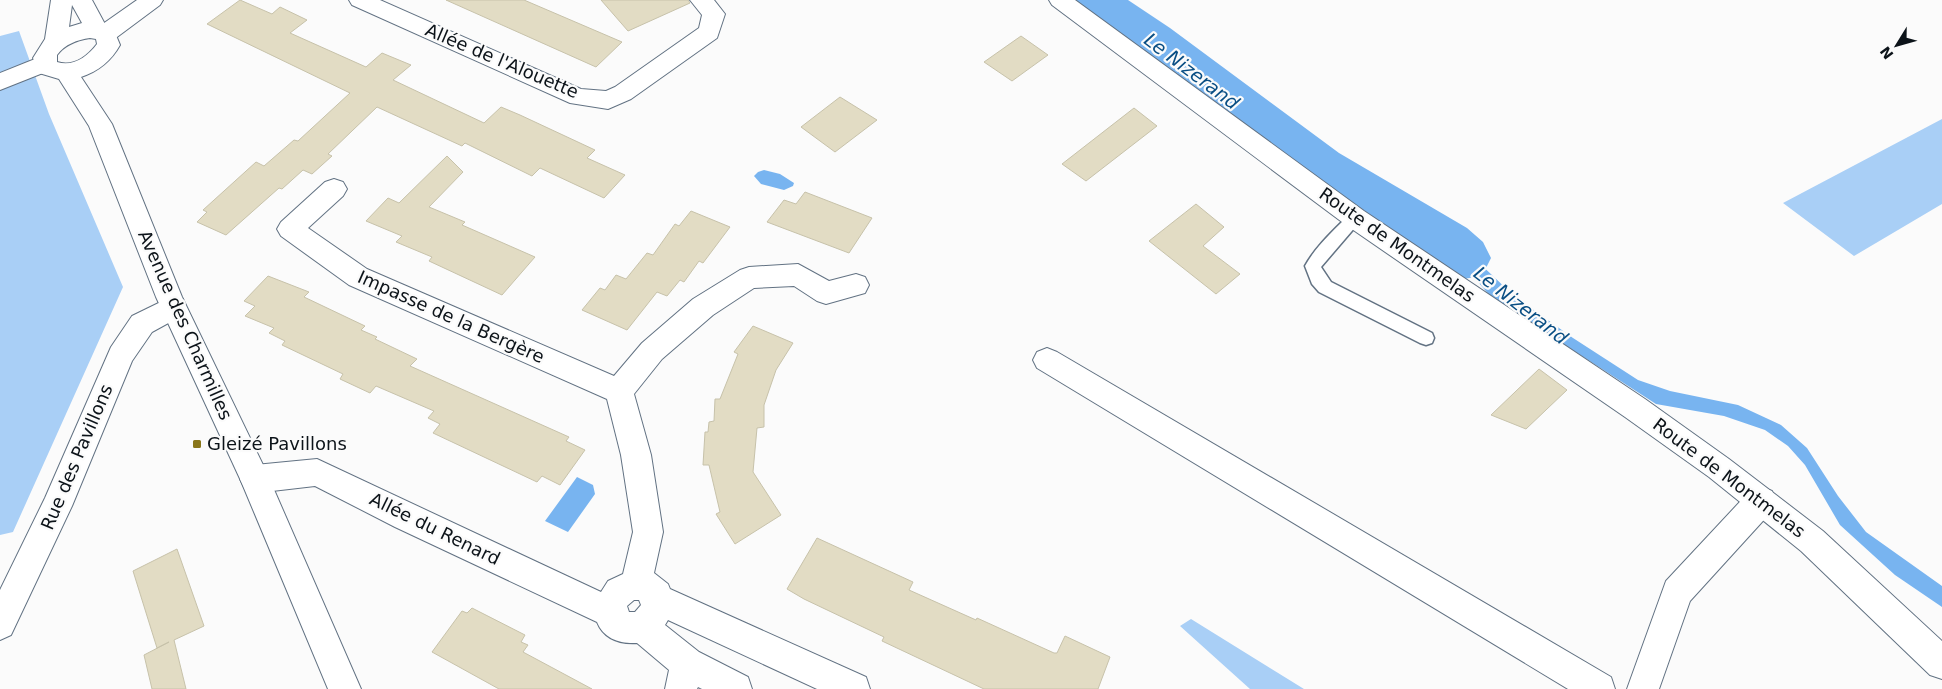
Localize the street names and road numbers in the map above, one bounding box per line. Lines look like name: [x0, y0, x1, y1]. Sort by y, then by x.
street label: Allée de l'Alouette: [422, 19, 582, 102]
street label: Route de Montmelas: [1315, 183, 1479, 306]
street label: Avenue des Charmilles: [134, 227, 237, 423]
street label: Impasse de la Bergère: [355, 266, 548, 367]
street label: Rue des Pavillons: [36, 381, 117, 533]
street label: Route de Montmelas: [1649, 413, 1810, 542]
street label: Allée du Renard: [367, 488, 504, 569]

